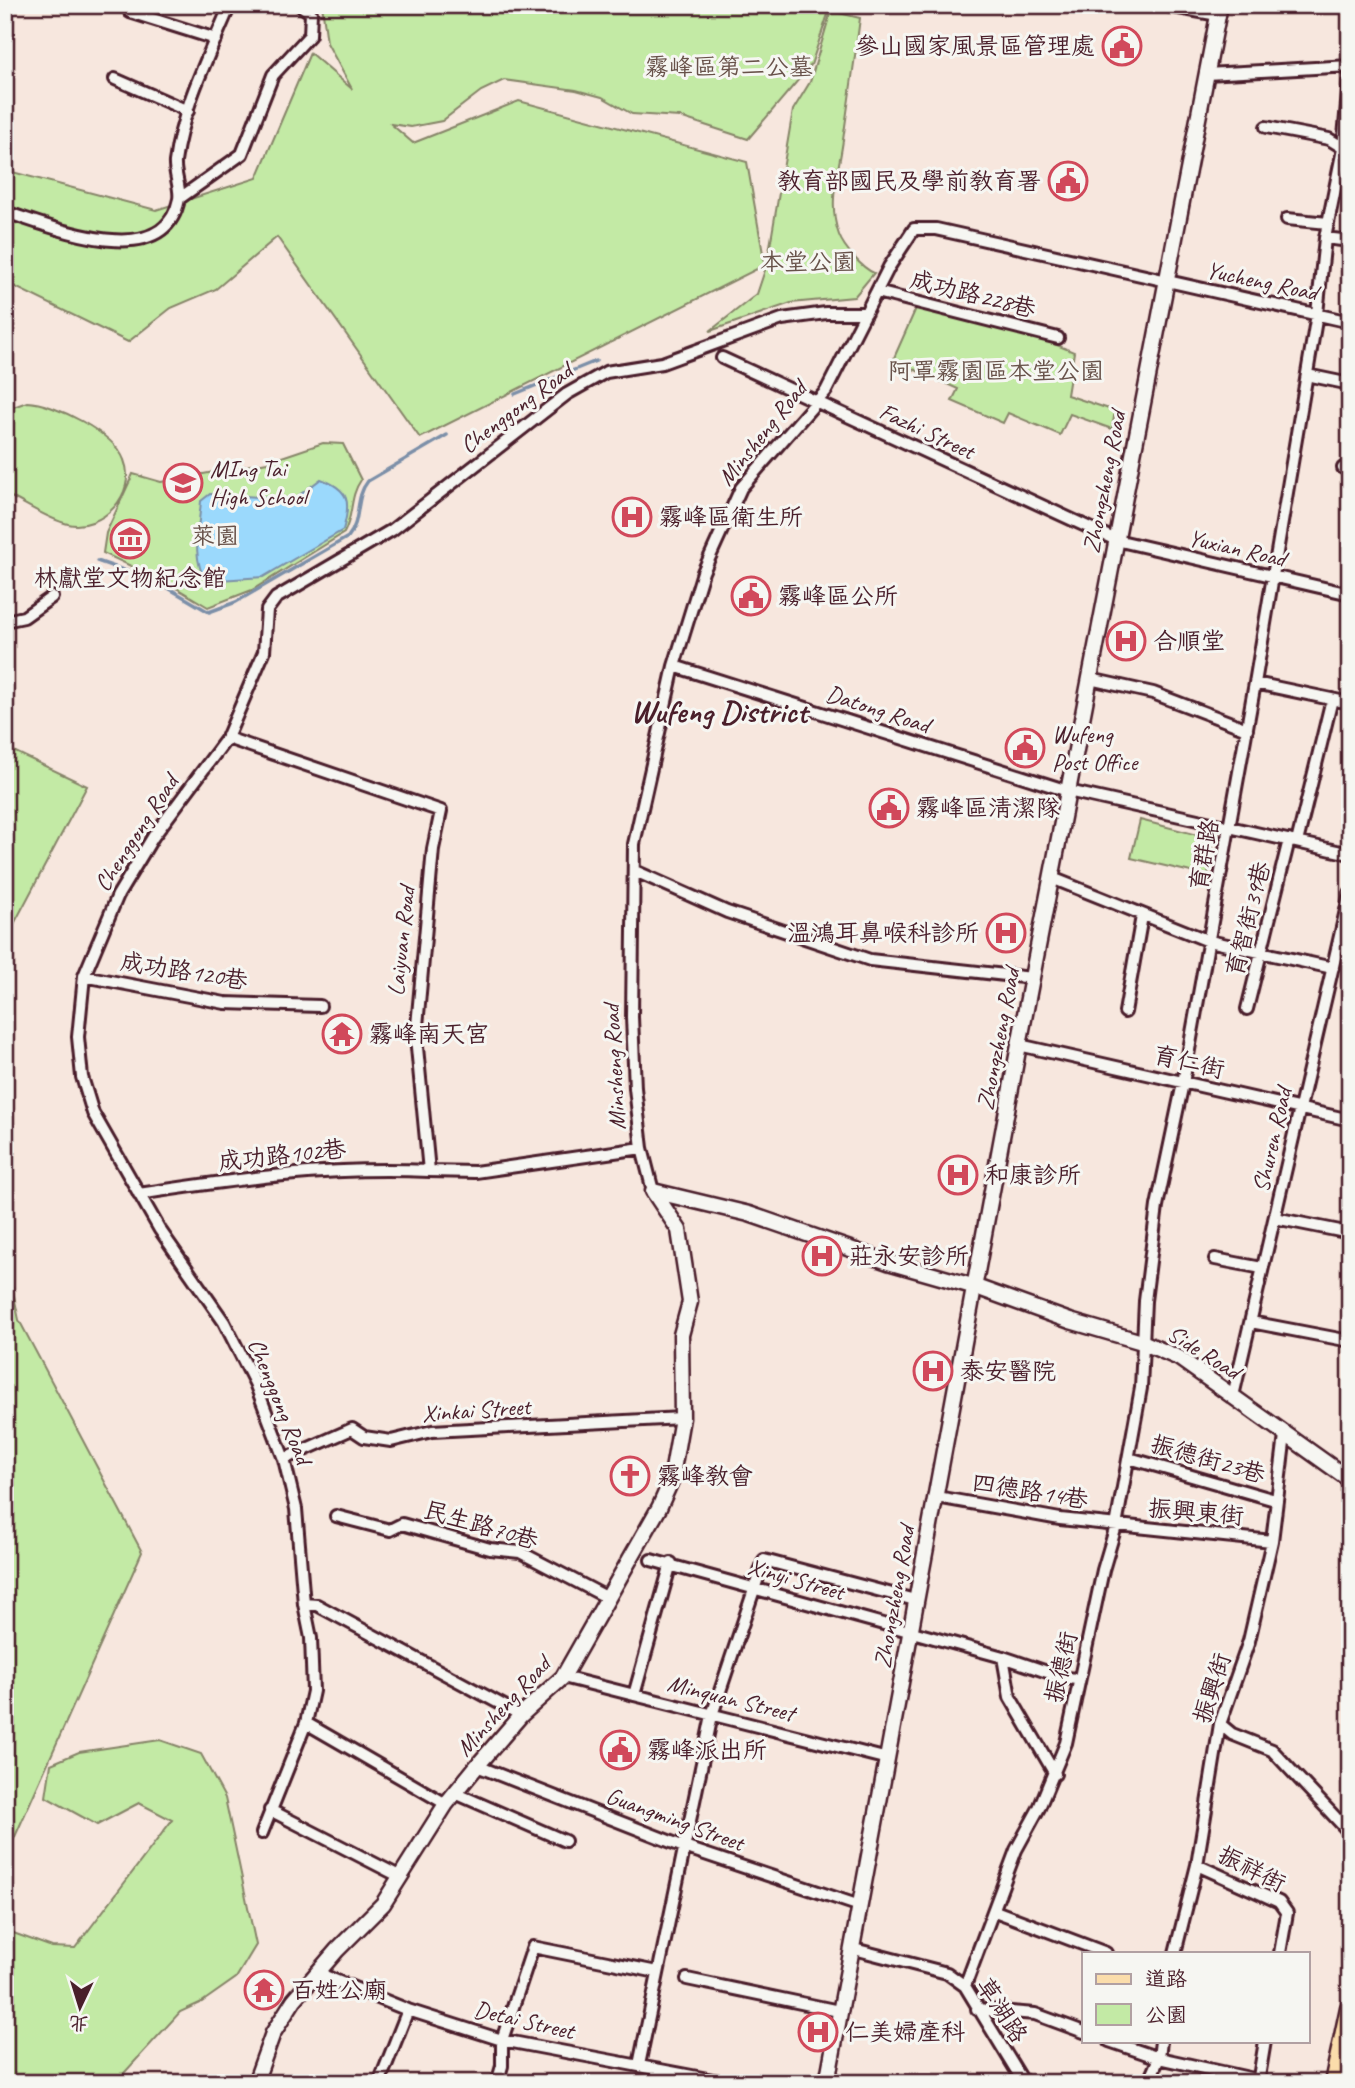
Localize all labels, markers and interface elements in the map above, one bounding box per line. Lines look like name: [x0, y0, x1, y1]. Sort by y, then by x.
public building icon: 參山國家風景區管理處: [1101, 25, 1143, 67]
place label: 參山國家風景區管理處: [855, 31, 1095, 61]
park label: 霧峰區第二公墓: [645, 52, 813, 82]
public building icon: 教育部國民及學前教育署: [1047, 160, 1089, 202]
place label: 教育部國民及學前教育署: [777, 166, 1041, 196]
park label: 本堂公園: [760, 247, 856, 277]
street label: Yucheng Road: [1204, 255, 1324, 308]
street label: 成功路228巷: [907, 264, 1039, 324]
street label: Chenggong Road: [454, 354, 581, 460]
park label: 阿罩霧園區本堂公園: [888, 356, 1104, 386]
street label: Minsheng Road: [711, 372, 816, 491]
street label: Fazhi Street: [875, 396, 981, 467]
street label: Zhongzheng Road: [1076, 405, 1133, 555]
place label: MIng Tai High School: [210, 454, 310, 512]
school or university icon: MIng Tai High School: [162, 462, 204, 504]
hospital icon: 霧峰區衛生所: [611, 496, 653, 538]
place label: 霧峰區衛生所: [659, 502, 803, 532]
museum icon: 林獻堂文物紀念館: [109, 518, 151, 560]
park label: 萊園: [191, 521, 239, 551]
street label: Yuxian Road: [1185, 522, 1292, 575]
place label: 林獻堂文物紀念館: [34, 563, 226, 593]
public building icon: 霧峰區公所: [730, 575, 772, 617]
place label: 霧峰區公所: [778, 581, 898, 611]
hospital icon: 合順堂: [1105, 620, 1147, 662]
place label: 合順堂: [1153, 626, 1225, 656]
street label: Datong Road: [823, 678, 937, 741]
district label: Wufeng District: [631, 691, 811, 732]
place label: Wufeng Post Office: [1052, 719, 1139, 777]
public building icon: Wufeng Post Office: [1004, 727, 1046, 769]
street label: Chenggong Road: [87, 766, 187, 897]
public building icon: 霧峰區清潔隊: [868, 787, 910, 829]
place label: 霧峰區清潔隊: [916, 793, 1060, 823]
street label: 育群路: [1183, 817, 1225, 893]
street label: 育智街39巷: [1219, 858, 1277, 980]
street label: Laiyuan Road: [380, 881, 422, 997]
hospital icon: 溫鴻耳鼻喉科診所: [985, 912, 1027, 954]
place label: 溫鴻耳鼻喉科診所: [787, 918, 979, 948]
street label: 成功路120巷: [118, 946, 250, 996]
street label: Zhongzheng Road: [970, 962, 1027, 1112]
street label: Minsheng Road: [596, 1000, 632, 1131]
temple icon: 霧峰南天宮: [321, 1013, 363, 1055]
place label: 霧峰南天宮: [369, 1019, 489, 1049]
street label: 育仁街: [1151, 1039, 1227, 1085]
street label: Shuren Road: [1245, 1081, 1299, 1195]
street label: 成功路102巷: [217, 1133, 347, 1177]
hospital icon: 和康診所: [937, 1154, 979, 1196]
place label: 和康診所: [985, 1160, 1081, 1190]
hospital icon: 莊永安診所: [801, 1235, 843, 1277]
place label: 莊永安診所: [849, 1241, 969, 1271]
street label: Side Road: [1162, 1318, 1249, 1388]
street label: Chenggong Road: [241, 1334, 320, 1471]
hospital icon: 泰安醫院: [912, 1350, 954, 1392]
place label: 泰安醫院: [960, 1356, 1056, 1386]
street label: Xinkai Street: [421, 1391, 533, 1429]
street label: 振德街23巷: [1147, 1428, 1269, 1490]
church icon: 霧峰教會: [609, 1455, 651, 1497]
place label: 霧峰教會: [657, 1461, 753, 1491]
street label: 四德路14巷: [970, 1467, 1090, 1515]
street label: 振興東街: [1147, 1493, 1245, 1531]
street label: 民生路70巷: [420, 1494, 542, 1556]
street label: Zhongzheng Road: [867, 1520, 922, 1670]
street label: Xinyi Street: [745, 1551, 849, 1608]
street label: 振德街: [1038, 1629, 1084, 1705]
street label: Minsheng Road: [449, 1647, 559, 1762]
street label: 振興街: [1187, 1649, 1237, 1727]
street label: Minquan Street: [665, 1668, 800, 1729]
public building icon: 霧峰派出所: [599, 1729, 641, 1771]
place label: 霧峰派出所: [647, 1735, 767, 1765]
street label: Guangming Street: [602, 1780, 750, 1858]
street label: 振祥街: [1213, 1839, 1291, 1899]
legend: [1082, 1952, 1310, 2042]
text: 道路: [1145, 1966, 1187, 1992]
temple icon: 百姓公廟: [243, 1969, 285, 2011]
north arrow: [46, 1972, 116, 2042]
street label: 草湖路: [970, 1972, 1034, 2048]
place label: 百姓公廟: [291, 1975, 387, 2005]
street label: Detai Street: [471, 1994, 579, 2047]
text: 公園: [1145, 2002, 1187, 2028]
text: 北: [69, 2010, 89, 2036]
hospital icon: 仁美婦產科: [797, 2011, 839, 2053]
place label: 仁美婦產科: [845, 2017, 965, 2047]

